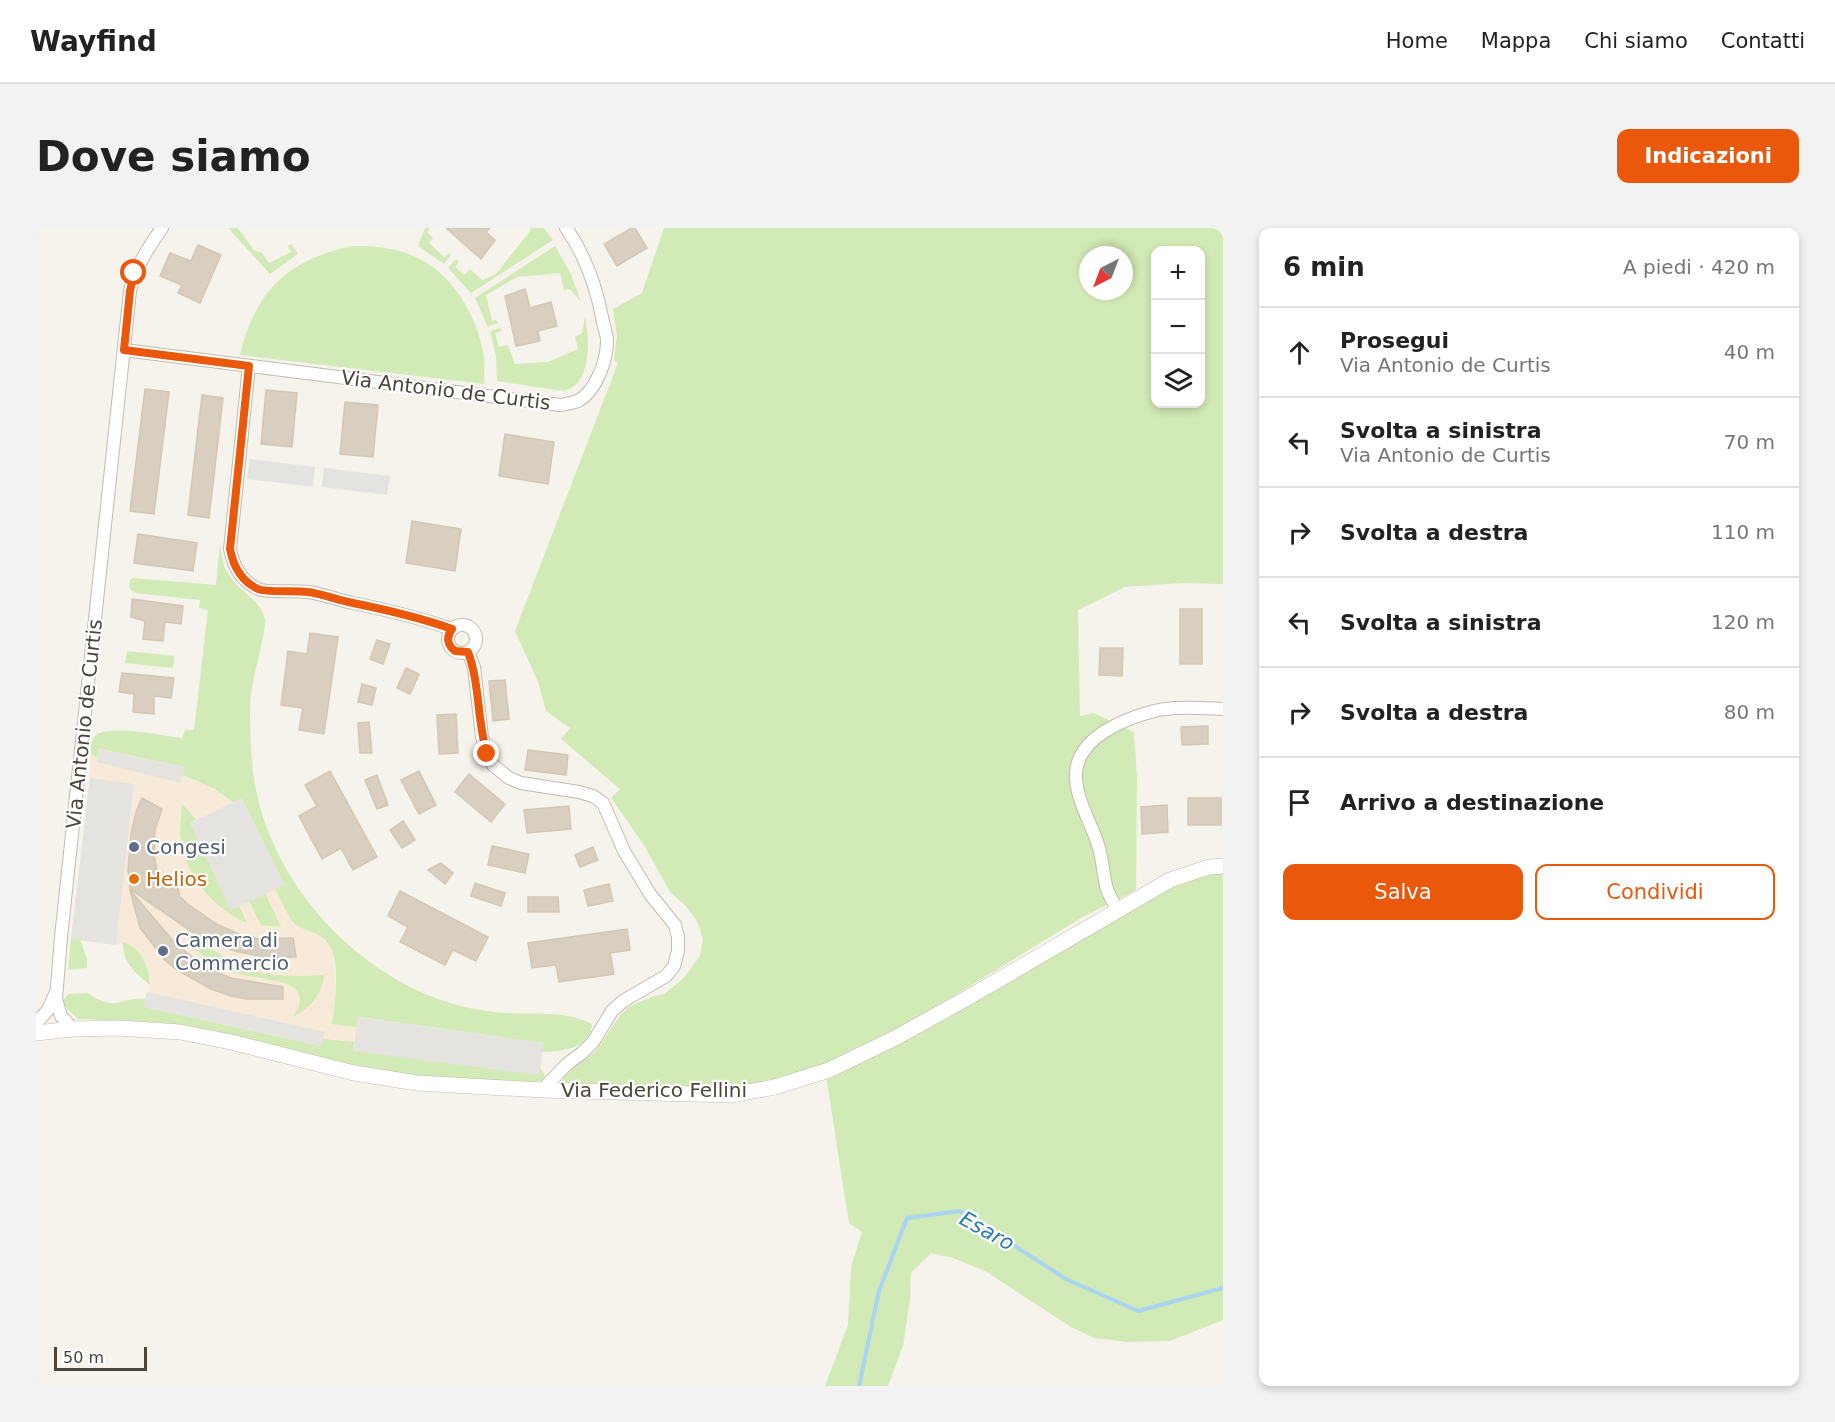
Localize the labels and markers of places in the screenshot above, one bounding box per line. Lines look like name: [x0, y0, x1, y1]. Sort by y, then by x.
place label: Congesi: [146, 835, 226, 859]
marker: Congesi: [127, 840, 141, 854]
place label: Helios: [146, 867, 207, 891]
marker: Helios: [127, 872, 141, 886]
place label: Camera di Commercio: [175, 928, 289, 975]
marker: Camera di Commercio: [156, 944, 170, 958]

